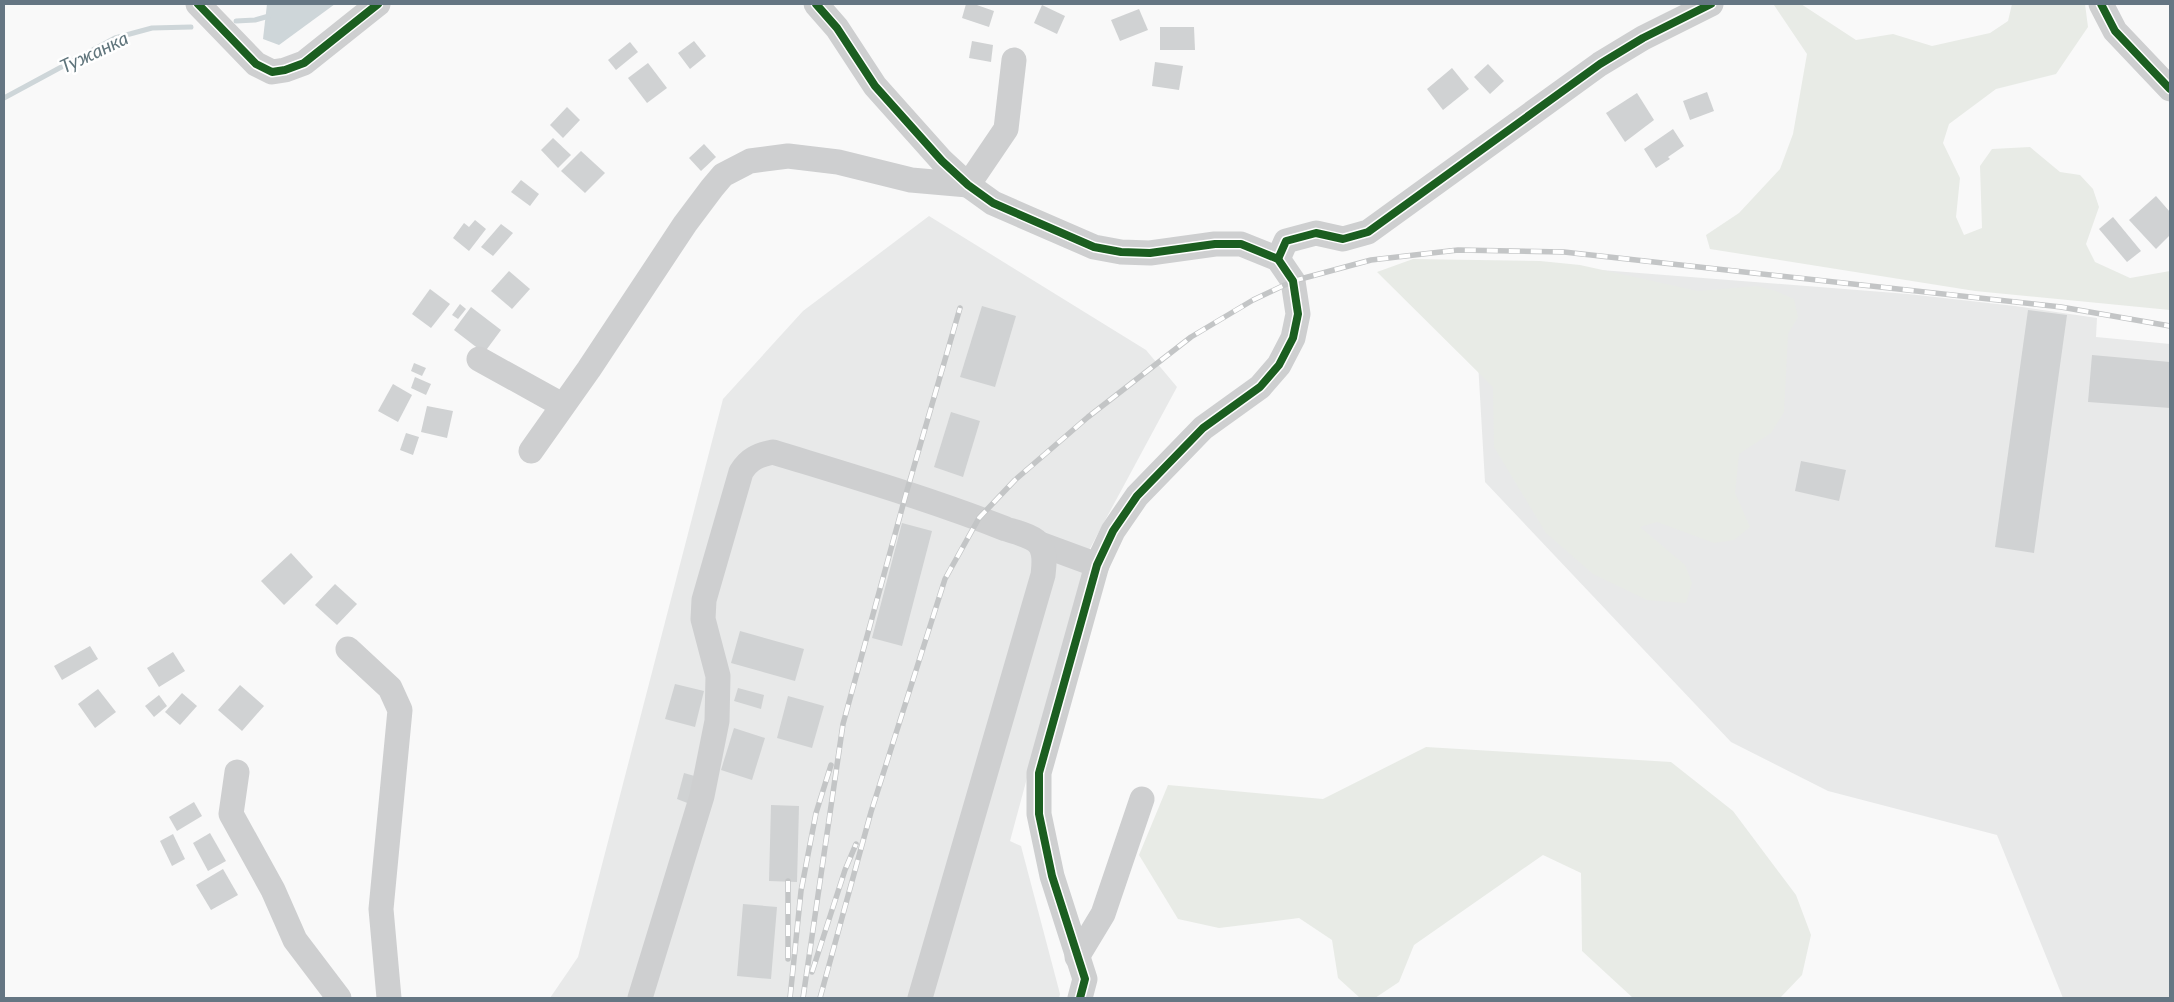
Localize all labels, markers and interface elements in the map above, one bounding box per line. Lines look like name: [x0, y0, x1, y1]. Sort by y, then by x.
water label: Тужанка: [56, 26, 132, 77]

